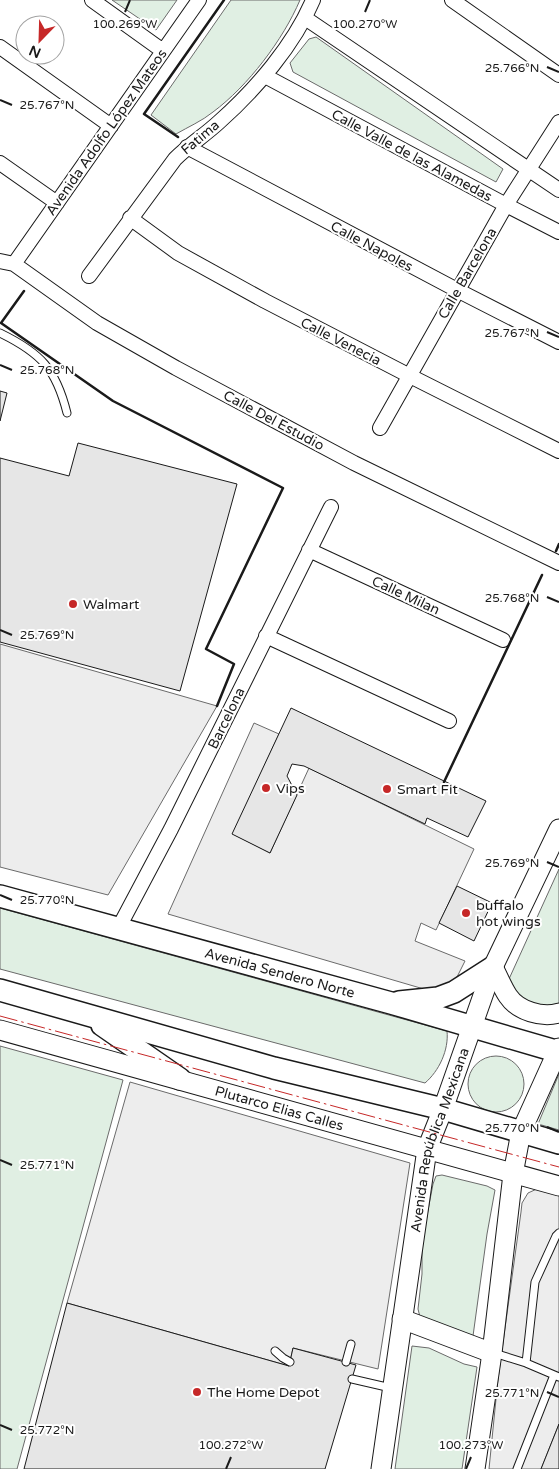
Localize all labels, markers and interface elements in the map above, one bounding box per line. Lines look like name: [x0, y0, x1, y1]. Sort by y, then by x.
north arrow: [15, 15, 65, 65]
text: 100.269°W: [92, 17, 158, 31]
text: 100.270°W: [332, 17, 398, 31]
text: N: [27, 41, 44, 62]
street label: Avenida Adolfo López Mateos: [42, 46, 171, 219]
text: 25.766°N: [485, 61, 539, 75]
text: 25.767°N: [20, 98, 74, 112]
street label: Calle Valle de las Alamedas: [329, 106, 495, 205]
street label: Fatima: [178, 117, 223, 158]
street label: Calle Napoles: [328, 218, 416, 275]
street label: Calle Barcelona: [434, 225, 500, 322]
street label: Calle Venecia: [298, 314, 384, 369]
text: 25.767°N: [485, 326, 539, 340]
text: 25.768°N: [20, 363, 74, 377]
street label: Calle Del Estudio: [220, 387, 327, 454]
street label: Calle Milan: [369, 572, 442, 619]
text: 25.768°N: [485, 591, 539, 605]
place label: Walmart: [83, 596, 140, 613]
marker: Walmart: [67, 598, 79, 610]
text: 25.769°N: [20, 628, 74, 642]
street label: Barcelona: [204, 685, 249, 752]
place label: Vips: [276, 780, 305, 797]
place label: Smart Fit: [397, 781, 458, 798]
marker: Vips: [260, 782, 272, 794]
marker: Smart Fit: [381, 783, 393, 795]
text: 25.769°N: [485, 856, 539, 870]
text: 25.770°N: [20, 893, 74, 907]
place label: buffalo hot wings: [476, 897, 541, 930]
marker: buffalo hot wings: [460, 907, 472, 919]
street label: Avenida Sendero Norte: [203, 944, 357, 1002]
street label: Avenida República Mexicana: [407, 1046, 473, 1234]
street label: Plutarco Elias Calles: [213, 1082, 346, 1135]
text: 25.770°N: [485, 1121, 539, 1135]
text: 25.771°N: [20, 1158, 74, 1172]
place label: The Home Depot: [207, 1384, 320, 1401]
marker: The Home Depot: [191, 1386, 203, 1398]
text: 25.771°N: [485, 1386, 539, 1400]
text: 25.772°N: [20, 1423, 74, 1437]
text: 100.272°W: [198, 1438, 264, 1452]
text: 100.273°W: [438, 1438, 504, 1452]

